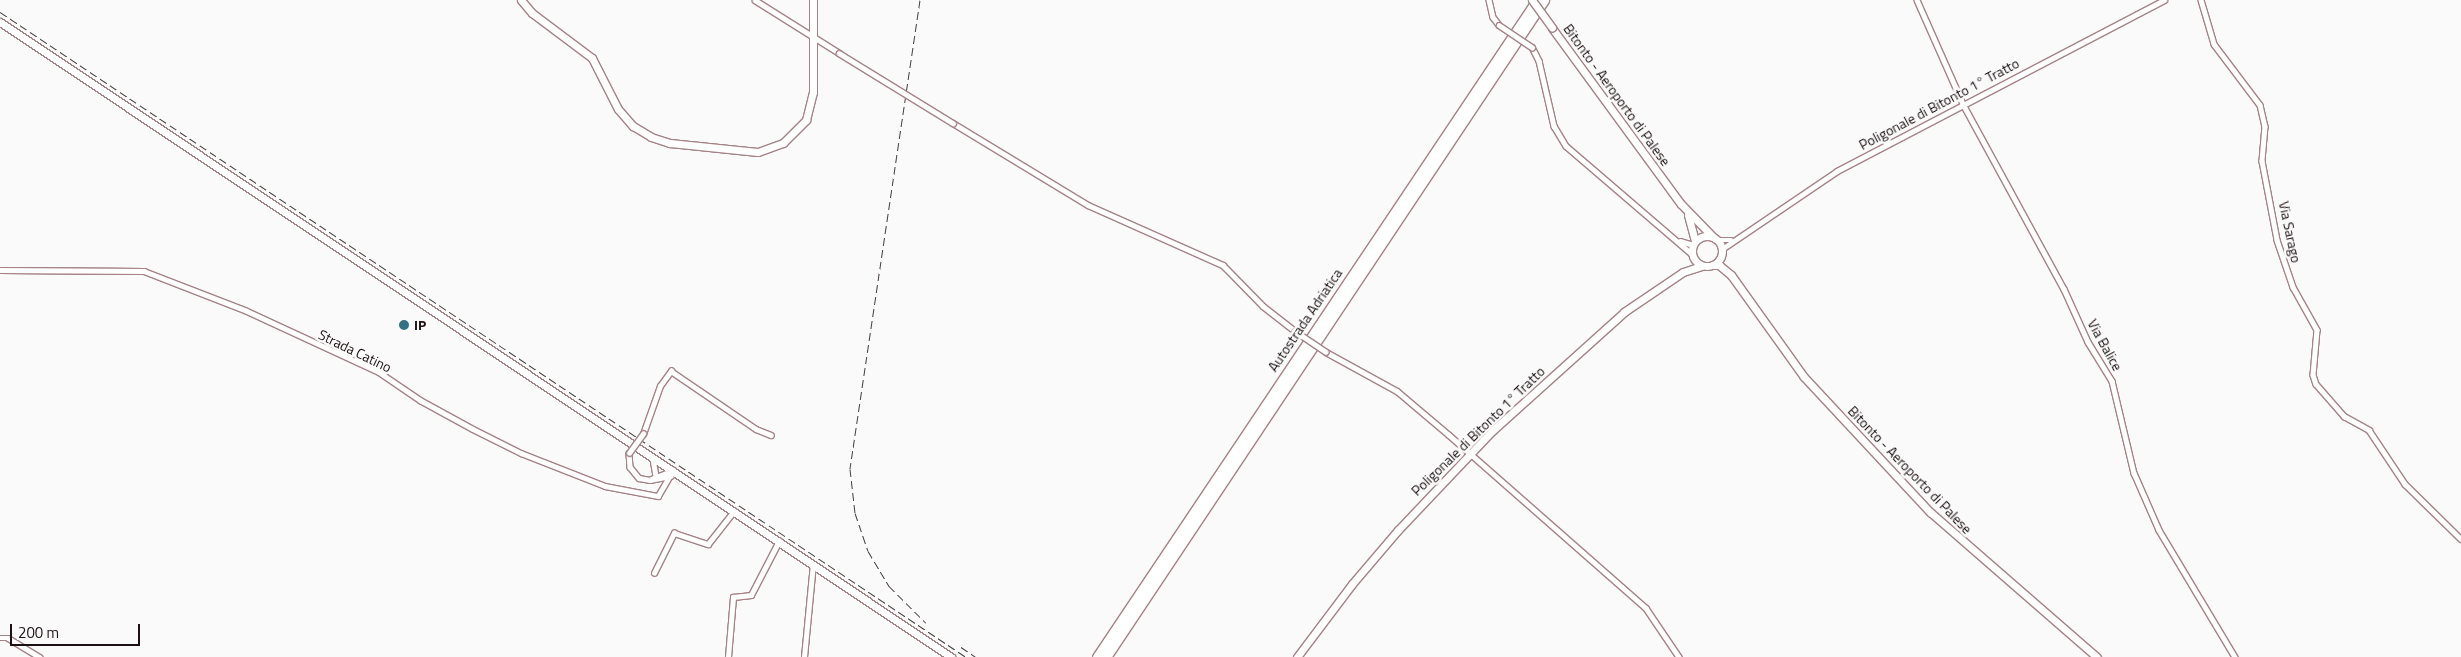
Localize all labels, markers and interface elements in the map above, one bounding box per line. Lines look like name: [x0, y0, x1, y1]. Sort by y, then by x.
street label: Bitonto - Aeroporto di Palese: [1560, 21, 1674, 169]
street label: Poligonale di Bitonto 1° Tratto: [1856, 55, 2022, 153]
street label: Via Sarago: [2275, 200, 2305, 264]
street label: Autostrada Adriatica: [1264, 265, 1346, 375]
street label: Via Balice: [2084, 316, 2126, 374]
place label: IP: [414, 317, 426, 333]
marker: IP: [398, 319, 410, 331]
street label: Strada Catino: [316, 326, 394, 376]
street label: Poligonale di Bitonto 1° Tratto: [1408, 363, 1548, 499]
street label: Bitonto - Aeroporto di Palese: [1845, 403, 1975, 537]
scale bar: [12, 614, 142, 646]
text: 200 m: [18, 621, 59, 644]

